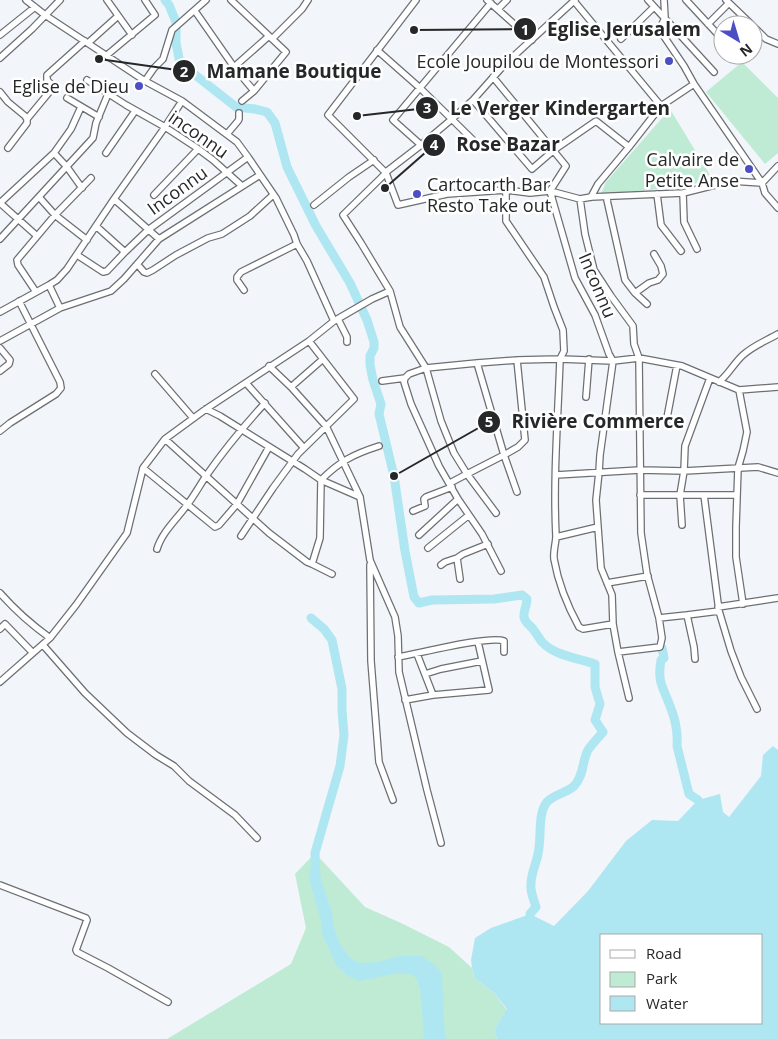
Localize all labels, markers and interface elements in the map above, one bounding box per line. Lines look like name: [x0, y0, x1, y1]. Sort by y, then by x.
callout: Eglise Jerusalem: [512, 12, 711, 46]
north arrow: [713, 15, 763, 65]
text: Eglise Jerusalem: [547, 16, 701, 42]
text: 1: [521, 19, 529, 39]
text: N: [736, 40, 757, 62]
place label: Ecole Joupilou de Montessori: [417, 49, 659, 73]
callout: Mamane Boutique: [172, 54, 392, 88]
marker: Ecole Joupilou de Montessori: [663, 55, 675, 67]
text: Mamane Boutique: [207, 58, 381, 84]
text: 2: [180, 61, 189, 81]
place label: Eglise de Dieu: [12, 74, 129, 98]
marker: Eglise de Dieu: [133, 80, 145, 92]
callout: Le Verger Kindergarten: [415, 91, 680, 125]
text: Le Verger Kindergarten: [450, 95, 670, 121]
text: 3: [423, 97, 431, 117]
street label: inconnu: [164, 105, 234, 163]
callout: Rose Bazar: [422, 128, 570, 162]
text: Rose Bazar: [456, 131, 560, 157]
text: 4: [430, 134, 439, 154]
place label: Calvaire de Petite Anse: [645, 147, 739, 192]
street label: Inconnu: [142, 160, 212, 220]
marker: Calvaire de Petite Anse: [743, 163, 755, 175]
place label: Cartocarth Bar Resto Take out: [427, 172, 551, 217]
marker: Cartocarth Bar Resto Take out: [411, 188, 423, 200]
street label: Inconnu: [574, 249, 622, 321]
callout: Rivière Commerce: [476, 405, 694, 439]
text: Rivière Commerce: [512, 408, 685, 434]
text: 5: [485, 411, 493, 431]
legend: [600, 934, 763, 1024]
text: Road: [646, 943, 682, 963]
text: Park: [646, 968, 677, 988]
text: Water: [646, 993, 688, 1013]

